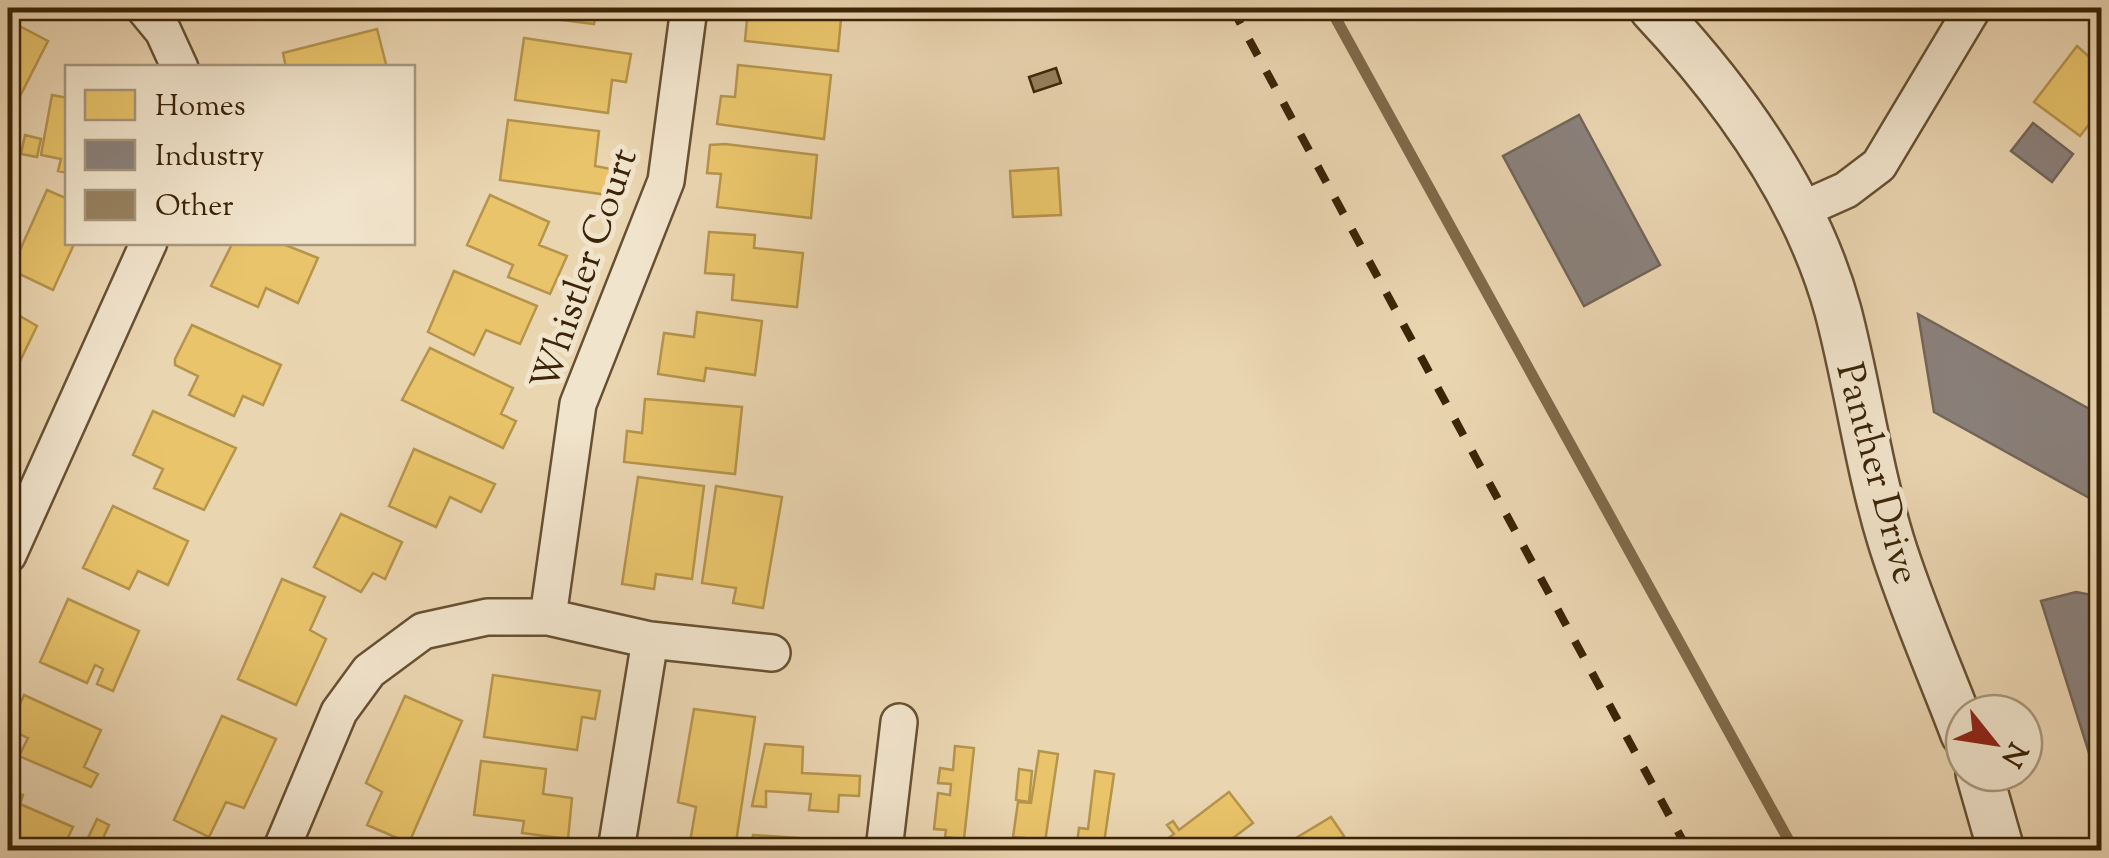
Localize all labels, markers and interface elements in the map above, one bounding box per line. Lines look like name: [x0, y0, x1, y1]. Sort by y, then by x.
legend: [65, 65, 415, 245]
text: Homes: [155, 86, 245, 129]
text: Industry: [155, 136, 264, 179]
street label: Whistler Court: [520, 142, 653, 399]
text: Other: [155, 186, 233, 229]
street label: Panther Drive: [1820, 357, 1931, 591]
north arrow: [1944, 693, 2044, 793]
text: N: [1990, 734, 2036, 774]

